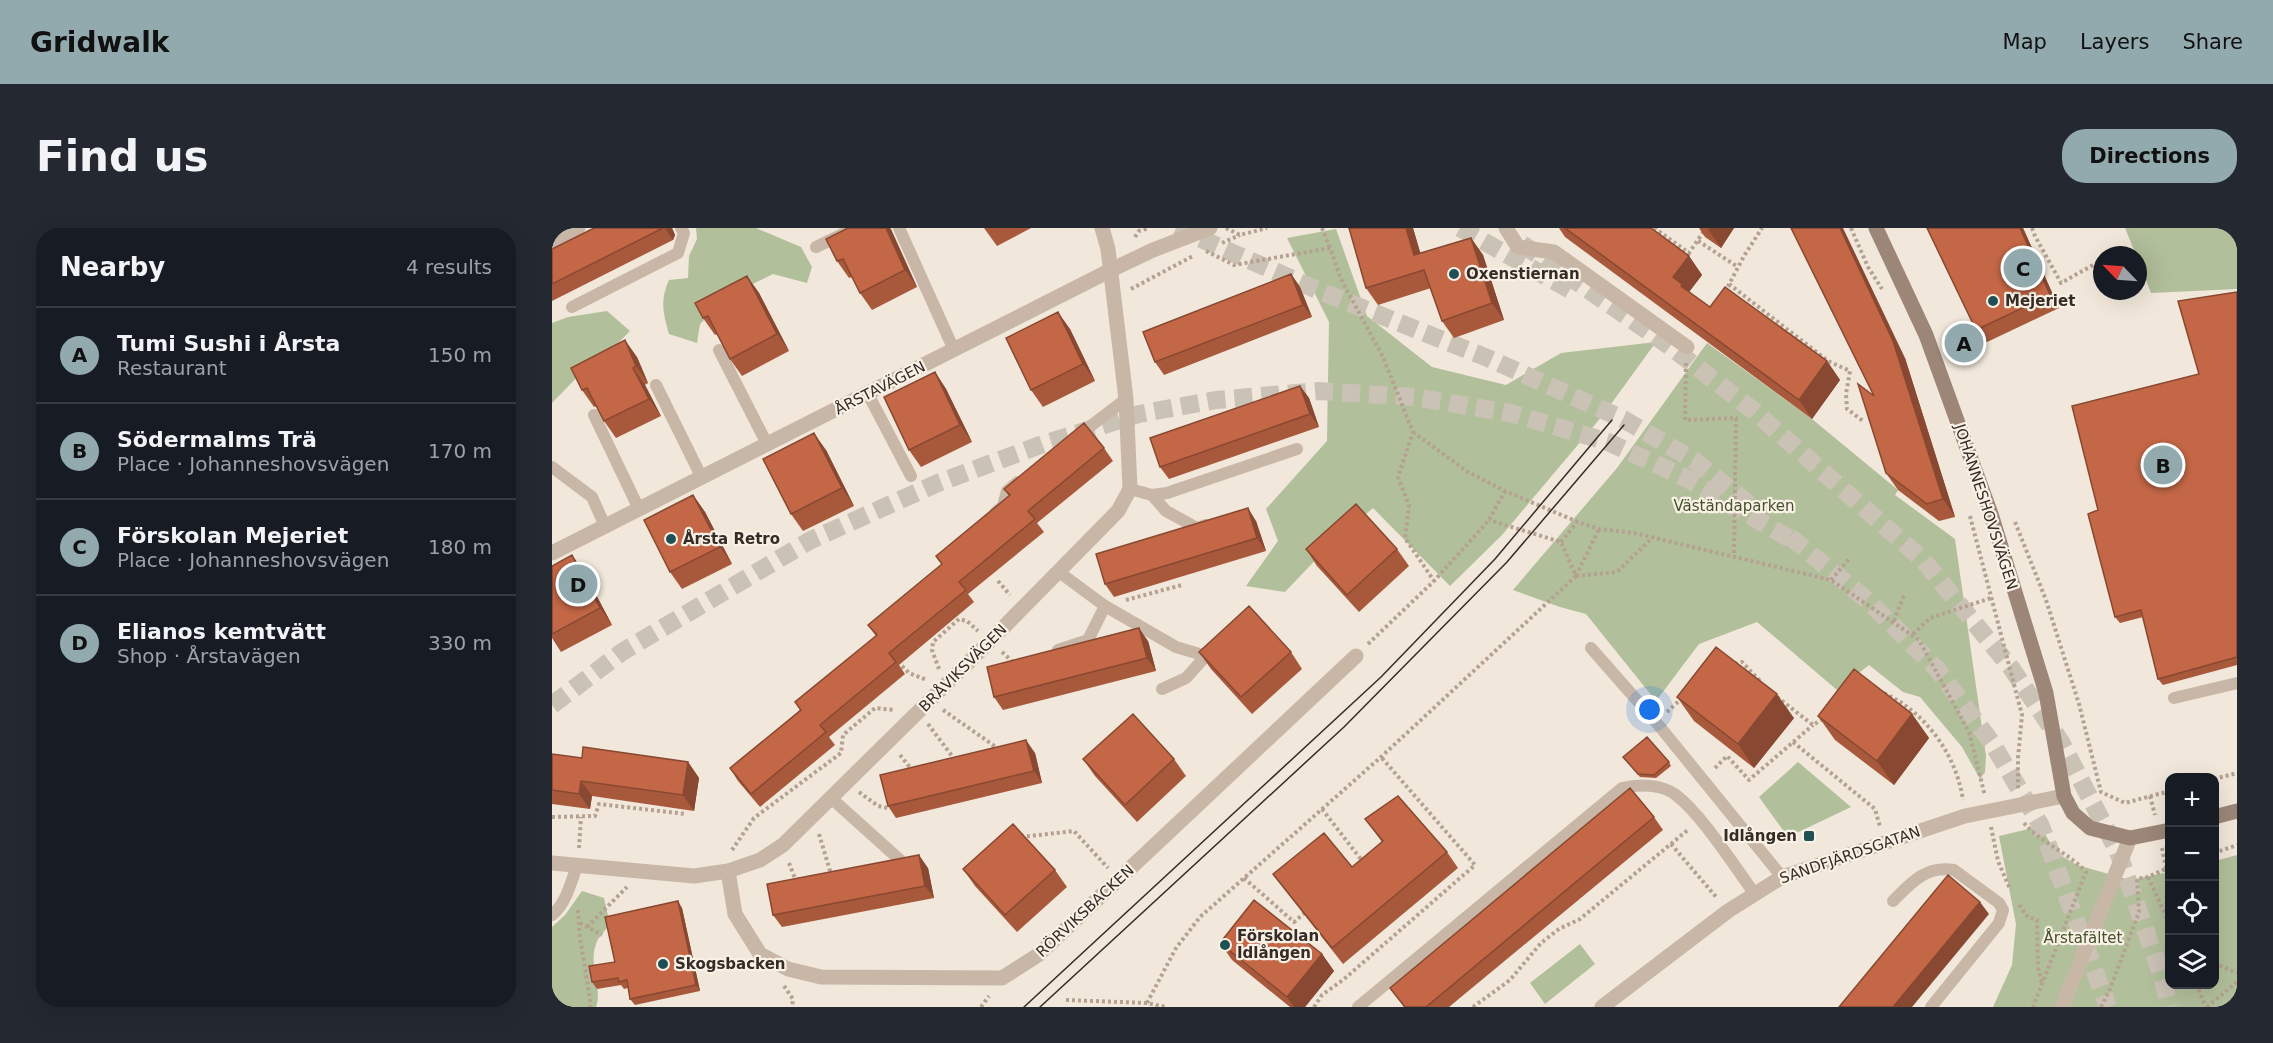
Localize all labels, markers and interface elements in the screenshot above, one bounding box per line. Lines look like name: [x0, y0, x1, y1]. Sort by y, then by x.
text: Gridwalk: [30, 26, 169, 59]
text: Map: [2003, 30, 2047, 54]
text: Layers: [2080, 30, 2149, 54]
text: Share: [2182, 30, 2243, 54]
button: Directions: [2062, 129, 2237, 183]
text: Find us: [36, 132, 209, 181]
pin: C: [2004, 246, 2042, 291]
north arrow: [2093, 246, 2147, 300]
text: Nearby: [60, 252, 165, 282]
text: 4 results: [406, 255, 492, 279]
place label: Oxenstiernan: [1466, 265, 1580, 283]
marker: Oxenstiernan: [1447, 267, 1461, 281]
place label: Mejeriet: [2005, 292, 2075, 310]
marker: Mejeriet: [1986, 294, 2000, 308]
pin: A: [1944, 320, 1984, 366]
text: Tumi Sushi i Årsta: [117, 331, 340, 356]
text: A: [72, 343, 87, 367]
text: 150 m: [428, 343, 492, 367]
text: Restaurant: [117, 356, 227, 380]
street label: ÅRSTAVÄGEN: [831, 357, 928, 419]
street label: JOHANNESHOVSVÄGEN: [1950, 420, 2022, 592]
text: Södermalms Trä: [117, 427, 317, 452]
text: B: [72, 439, 87, 463]
text: 170 m: [428, 439, 492, 463]
pin: B: [2144, 442, 2182, 488]
text: Place · Johanneshovsvägen: [117, 452, 389, 476]
park label: Väständaparken: [1673, 497, 1795, 515]
text: Förskolan Mejeriet: [117, 523, 348, 548]
place label: Årsta Retro: [683, 529, 780, 548]
marker: Årsta Retro: [664, 532, 678, 546]
text: C: [72, 535, 87, 559]
text: 180 m: [428, 535, 492, 559]
text: Place · Johanneshovsvägen: [117, 548, 389, 572]
pin: D: [558, 562, 598, 606]
text: Elianos kemtvätt: [117, 619, 326, 644]
street label: BRÅVIKSVÄGEN: [915, 620, 1011, 716]
text: D: [71, 631, 88, 655]
text: 330 m: [428, 631, 492, 655]
text: Shop · Årstavägen: [117, 644, 301, 668]
your location: [1635, 695, 1664, 724]
map controls: [2165, 773, 2219, 989]
button: +: [2165, 773, 2219, 827]
street label: SANDFJÄRDSGATAN: [1777, 822, 1923, 888]
place label: Idlången: [1723, 827, 1797, 845]
button: −: [2165, 827, 2219, 881]
marker: Idlången: [1802, 829, 1816, 843]
street label: RÖRVIKSBACKEN: [1032, 860, 1138, 961]
button: locate: [2165, 881, 2219, 935]
place label: Förskolan Idlången: [1237, 927, 1319, 962]
park label: Årstafältet: [2044, 928, 2123, 947]
button: layers: [2165, 935, 2219, 989]
marker: Förskolan Idlången: [1218, 938, 1232, 952]
place label: Skogsbacken: [675, 955, 786, 973]
marker: Skogsbacken: [656, 957, 670, 971]

